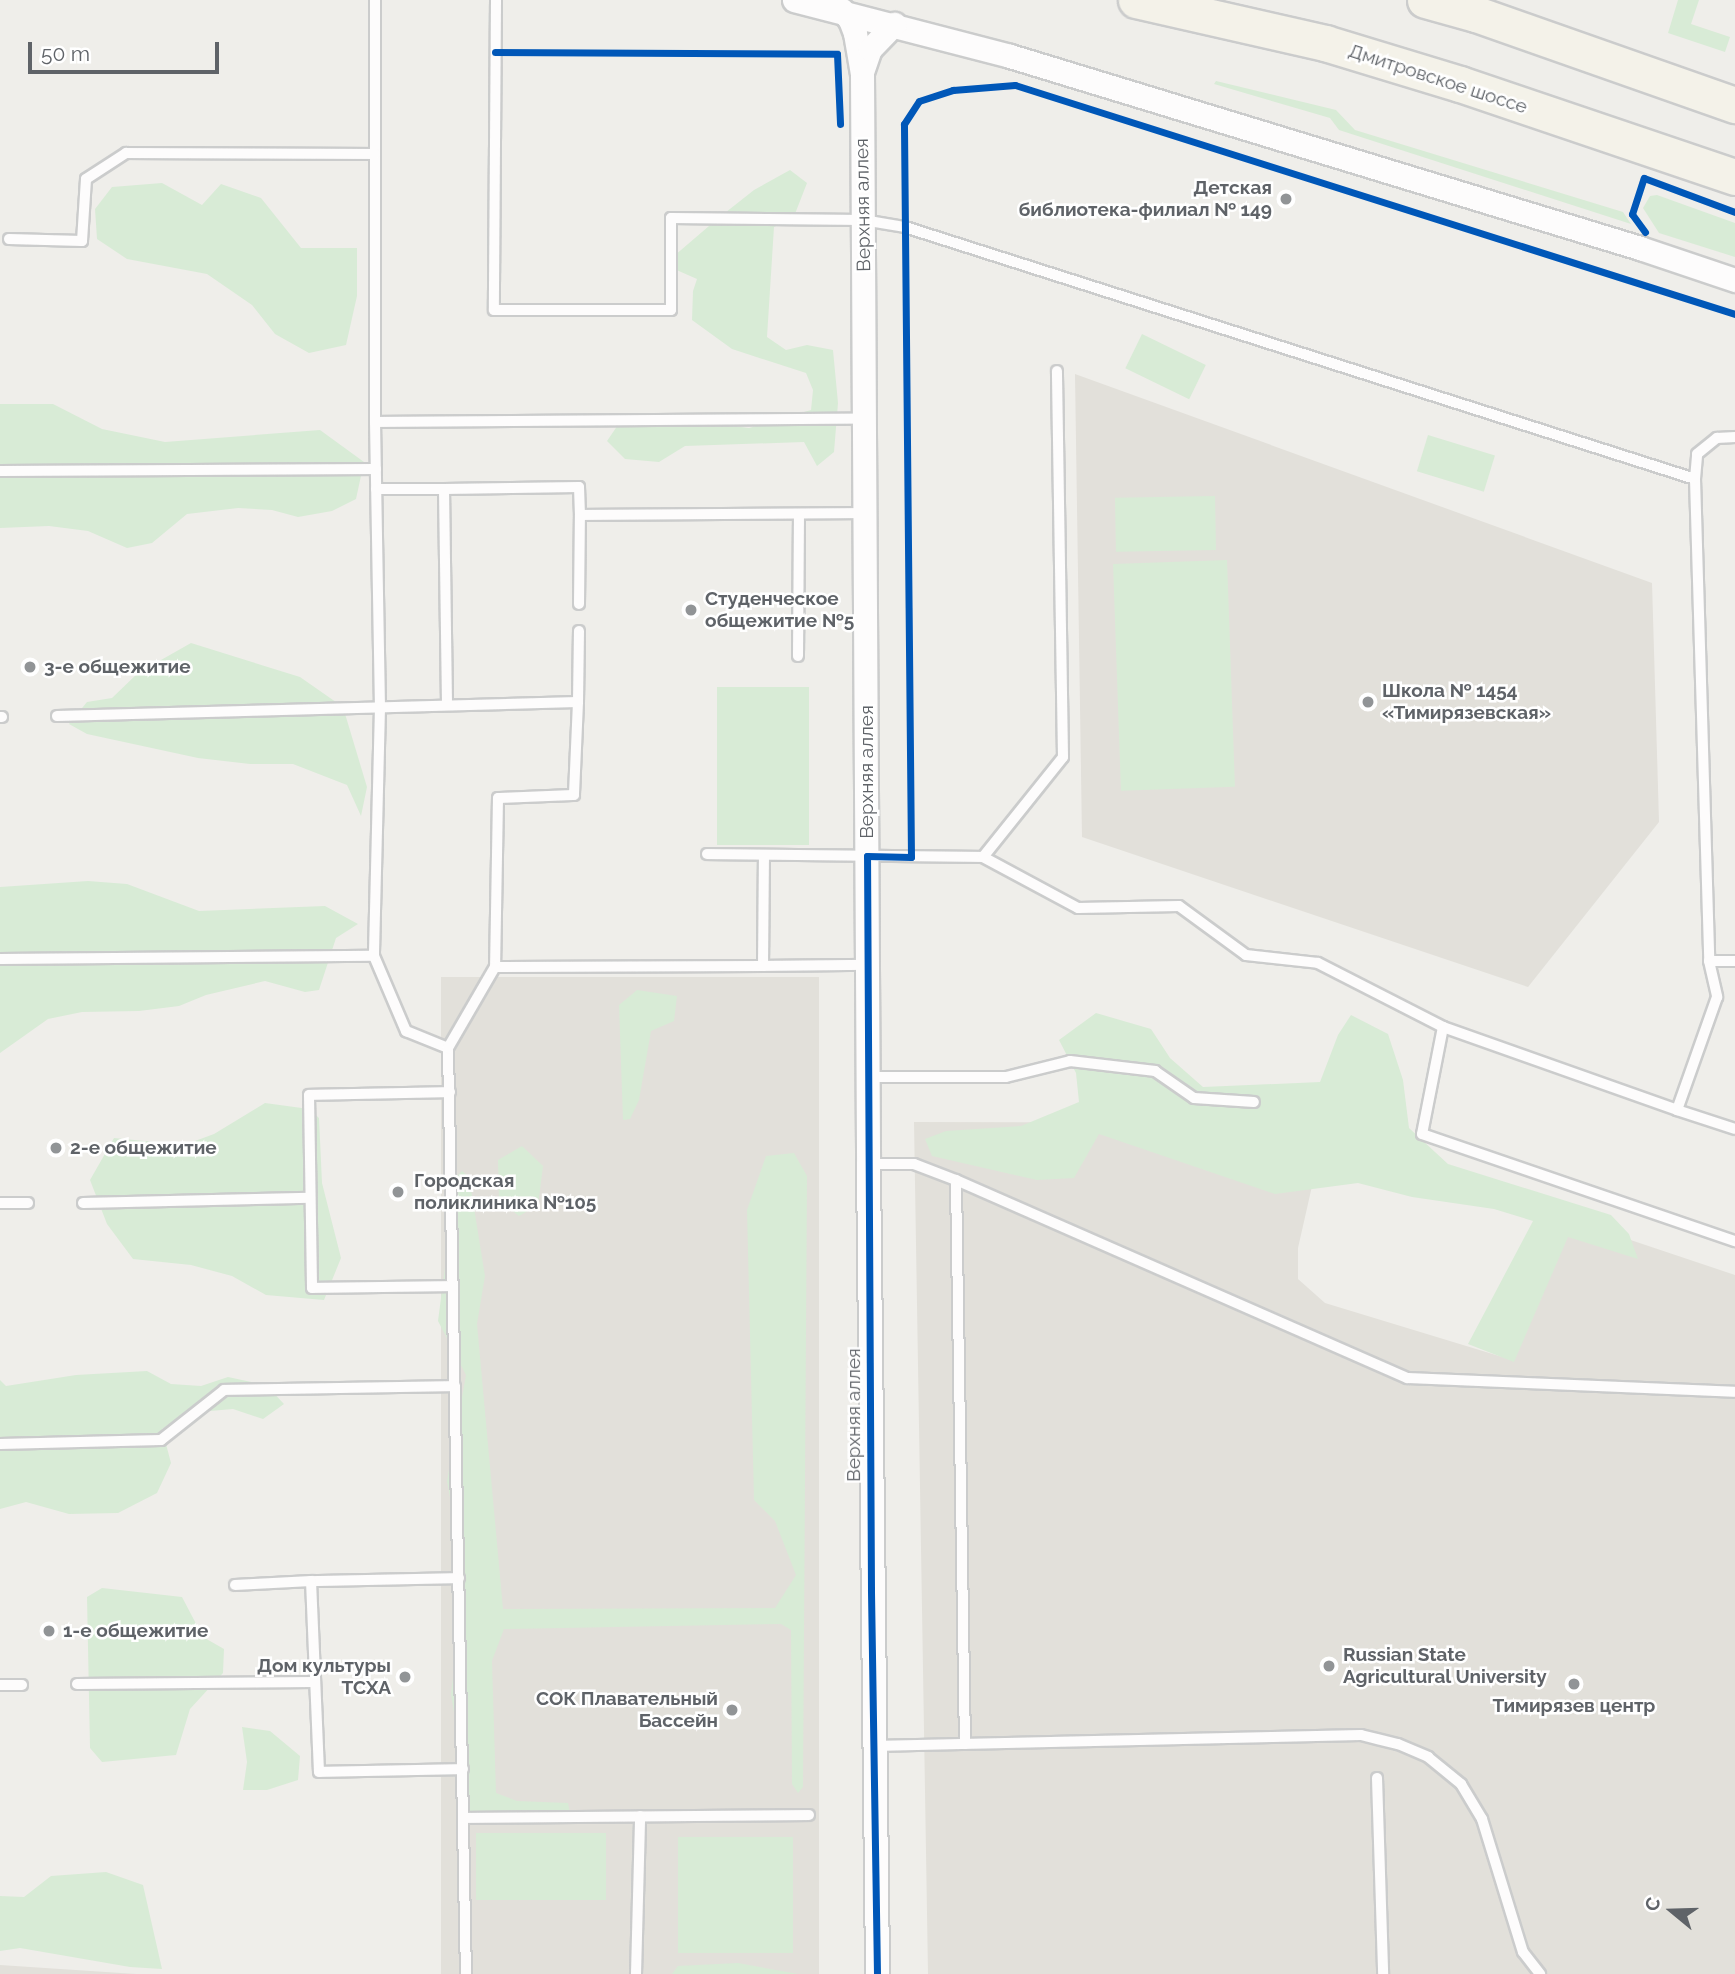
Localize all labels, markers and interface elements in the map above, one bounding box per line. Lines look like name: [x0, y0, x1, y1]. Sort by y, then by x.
scale bar: [32, 28, 222, 72]
street label: Дмитровское шоссе: [1346, 39, 1530, 119]
text: 50 m: [41, 41, 90, 66]
street label: Верхняя аллея: [850, 138, 876, 272]
place label: Детская библиотека-филиал № 149: [1018, 177, 1272, 221]
marker: Детская библиотека-филиал № 149: [1278, 191, 1294, 207]
place label: Студенческое общежитие №5: [705, 588, 854, 632]
marker: Студенческое общежитие №5: [683, 602, 699, 618]
place label: 3-е общежитие: [44, 656, 191, 678]
marker: 3-е общежитие: [22, 659, 38, 675]
place label: Школа № 1454 «Тимирязевская»: [1382, 680, 1551, 724]
marker: Школа № 1454 «Тимирязевская»: [1360, 694, 1376, 710]
street label: Верхняя аллея: [856, 705, 878, 839]
place label: 2-е общежитие: [70, 1137, 217, 1159]
marker: 2-е общежитие: [48, 1140, 64, 1156]
place label: Городская поликлиника №105: [414, 1170, 596, 1214]
marker: Городская поликлиника №105: [388, 1182, 408, 1202]
street label: Верхняя аллея: [843, 1348, 865, 1482]
place label: 1-е общежитие: [63, 1620, 208, 1642]
marker: 1-е общежитие: [41, 1623, 57, 1639]
place label: Russian State Agricultural University: [1343, 1644, 1547, 1688]
place label: Дом культуры ТСХА: [257, 1655, 391, 1699]
marker: Russian State Agricultural University: [1321, 1658, 1337, 1674]
marker: Дом культуры ТСХА: [397, 1669, 413, 1685]
marker: Тимирязев центр: [1566, 1676, 1582, 1692]
place label: СОК Плавательный Бассейн: [536, 1688, 718, 1732]
place label: Тимирязев центр: [1493, 1695, 1655, 1717]
marker: СОК Плавательный Бассейн: [724, 1702, 740, 1718]
north arrow: [1637, 1876, 1707, 1946]
text: С: [1640, 1894, 1665, 1914]

